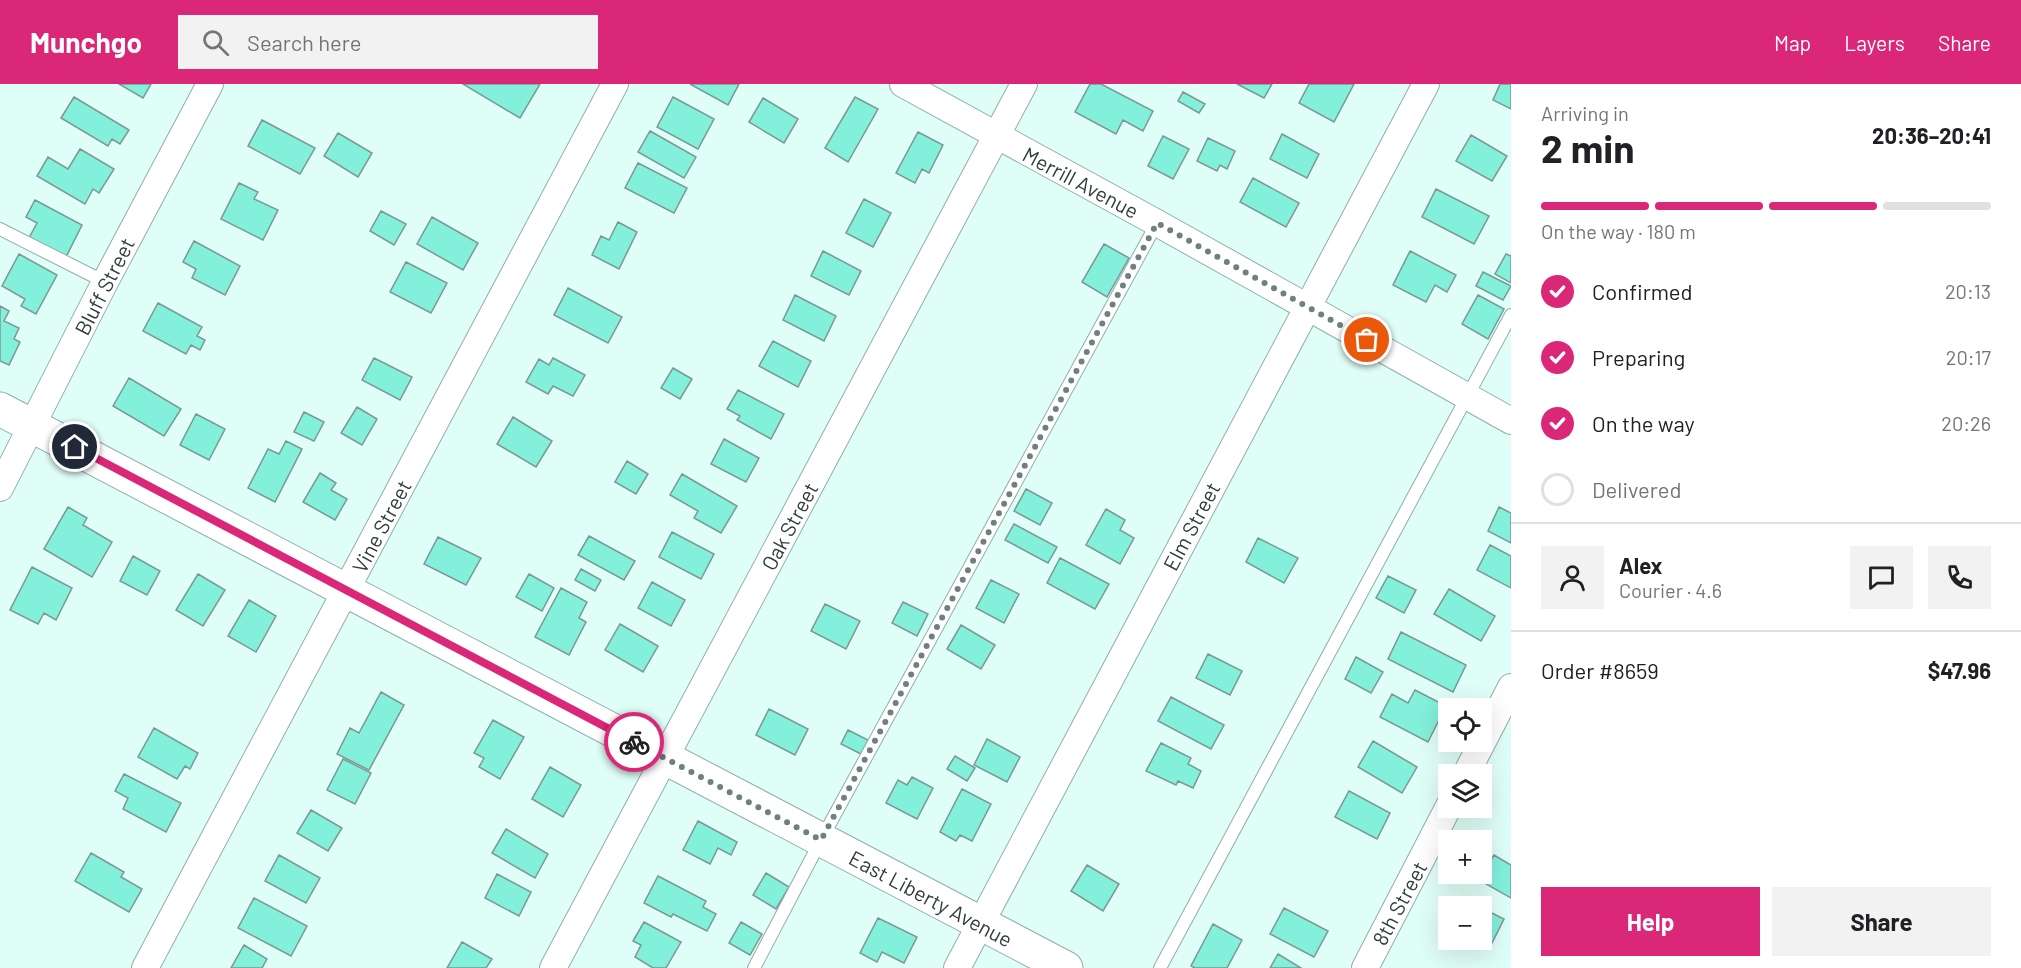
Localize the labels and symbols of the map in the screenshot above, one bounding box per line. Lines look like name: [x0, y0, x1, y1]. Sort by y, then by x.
street label: Merrill Avenue: [1019, 141, 1143, 223]
street label: Bluff Street: [69, 233, 139, 339]
pin: [1341, 314, 1392, 365]
pin: [49, 421, 100, 472]
street label: Vine Street: [346, 475, 416, 577]
street label: Oak Street: [755, 478, 823, 574]
street label: Elm Street: [1157, 478, 1225, 574]
courier: [604, 712, 664, 772]
street label: East Liberty Avenue: [845, 844, 1017, 952]
street label: 8th Street: [1366, 857, 1432, 949]

